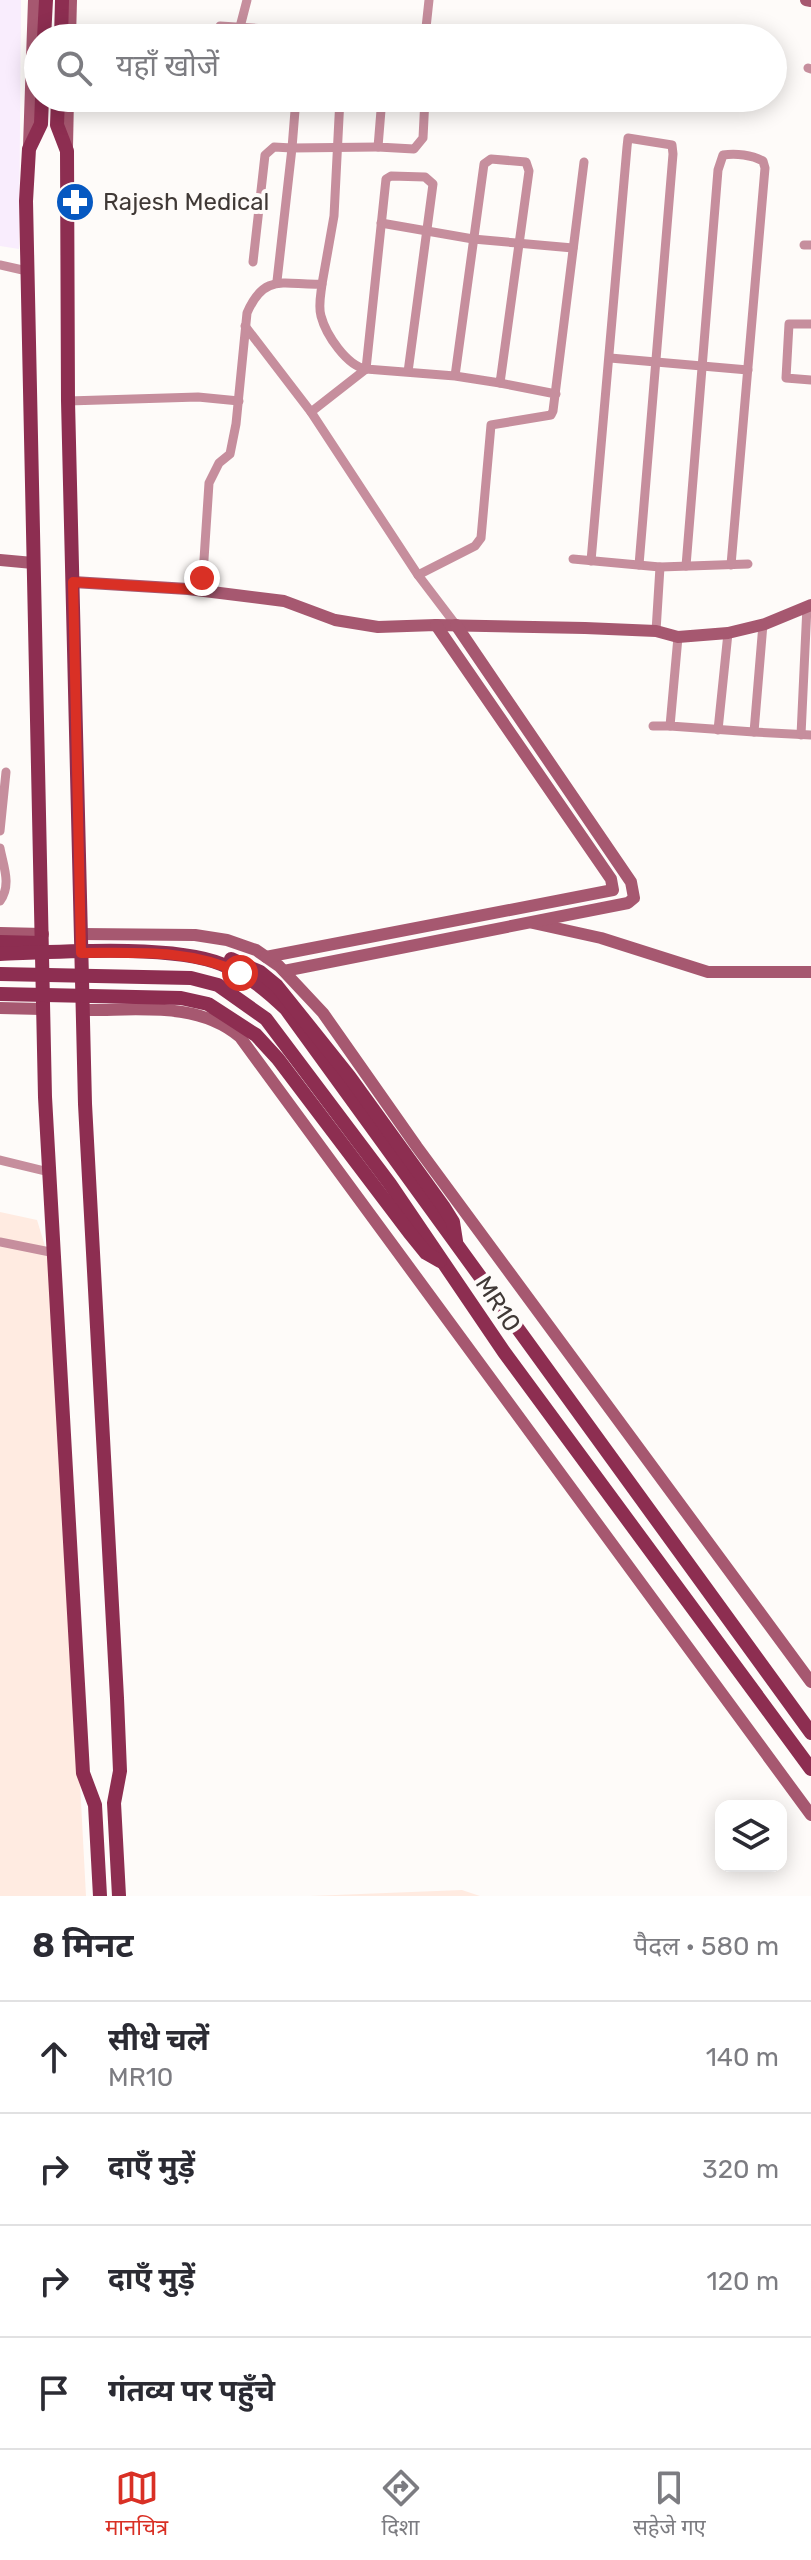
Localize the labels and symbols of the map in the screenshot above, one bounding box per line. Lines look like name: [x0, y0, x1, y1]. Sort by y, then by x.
pharmacy icon: Rajesh Medical: [54, 181, 96, 223]
place label: Rajesh Medical: [103, 188, 269, 216]
route end: [184, 560, 220, 596]
route start: [222, 955, 258, 991]
street label: MR10: [470, 1271, 526, 1337]

